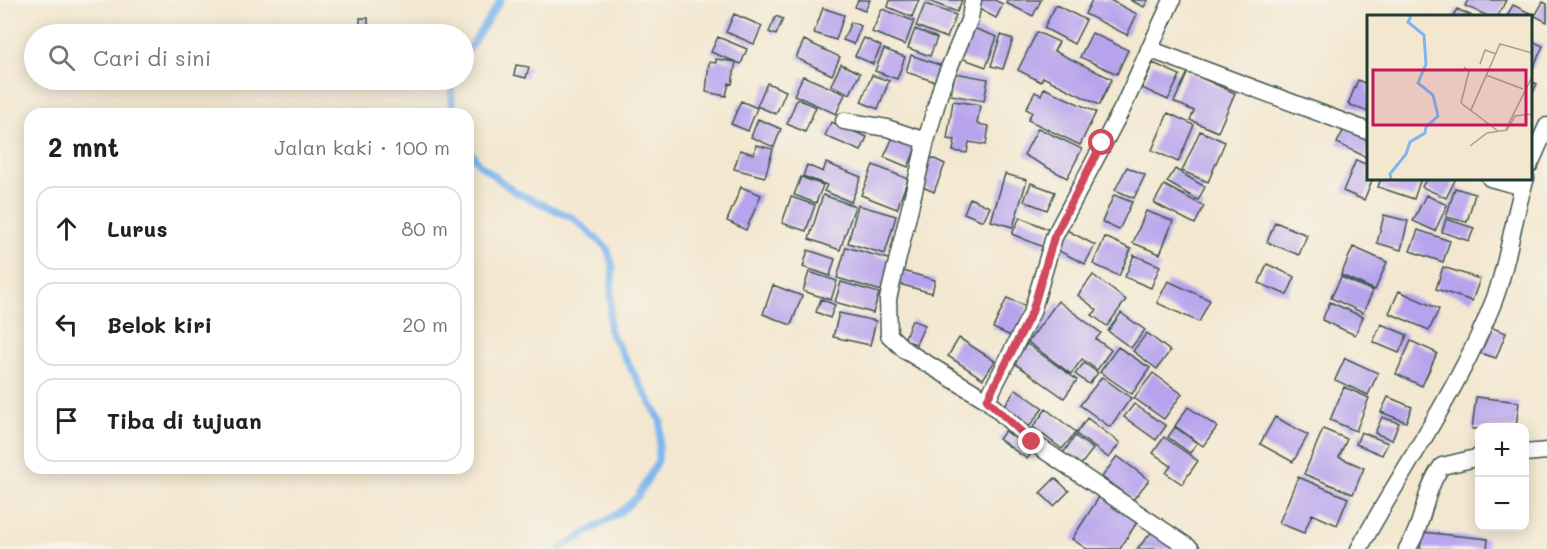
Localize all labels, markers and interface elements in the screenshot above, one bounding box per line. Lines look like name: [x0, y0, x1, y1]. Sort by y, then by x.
inset map: [1367, 15, 1532, 180]
search box: [24, 24, 474, 90]
icon: search: [45, 41, 78, 74]
text: Cari di sini: [93, 43, 211, 72]
route start: [1088, 129, 1114, 155]
text: 2 mnt: [48, 130, 119, 164]
text: Jalan kaki · 100 m: [274, 134, 450, 160]
icon: ahead: [50, 212, 83, 245]
text: Lurus: [107, 214, 168, 243]
text: 80 m: [401, 215, 448, 241]
icon: left: [50, 308, 83, 341]
text: Belok kiri: [107, 310, 212, 339]
text: 20 m: [402, 311, 448, 337]
icon: arrive: [50, 404, 83, 437]
text: Tiba di tujuan: [107, 406, 262, 435]
map controls: [1475, 423, 1529, 531]
button: +: [1475, 423, 1529, 477]
route end: [1018, 428, 1044, 454]
button: −: [1475, 477, 1529, 531]

